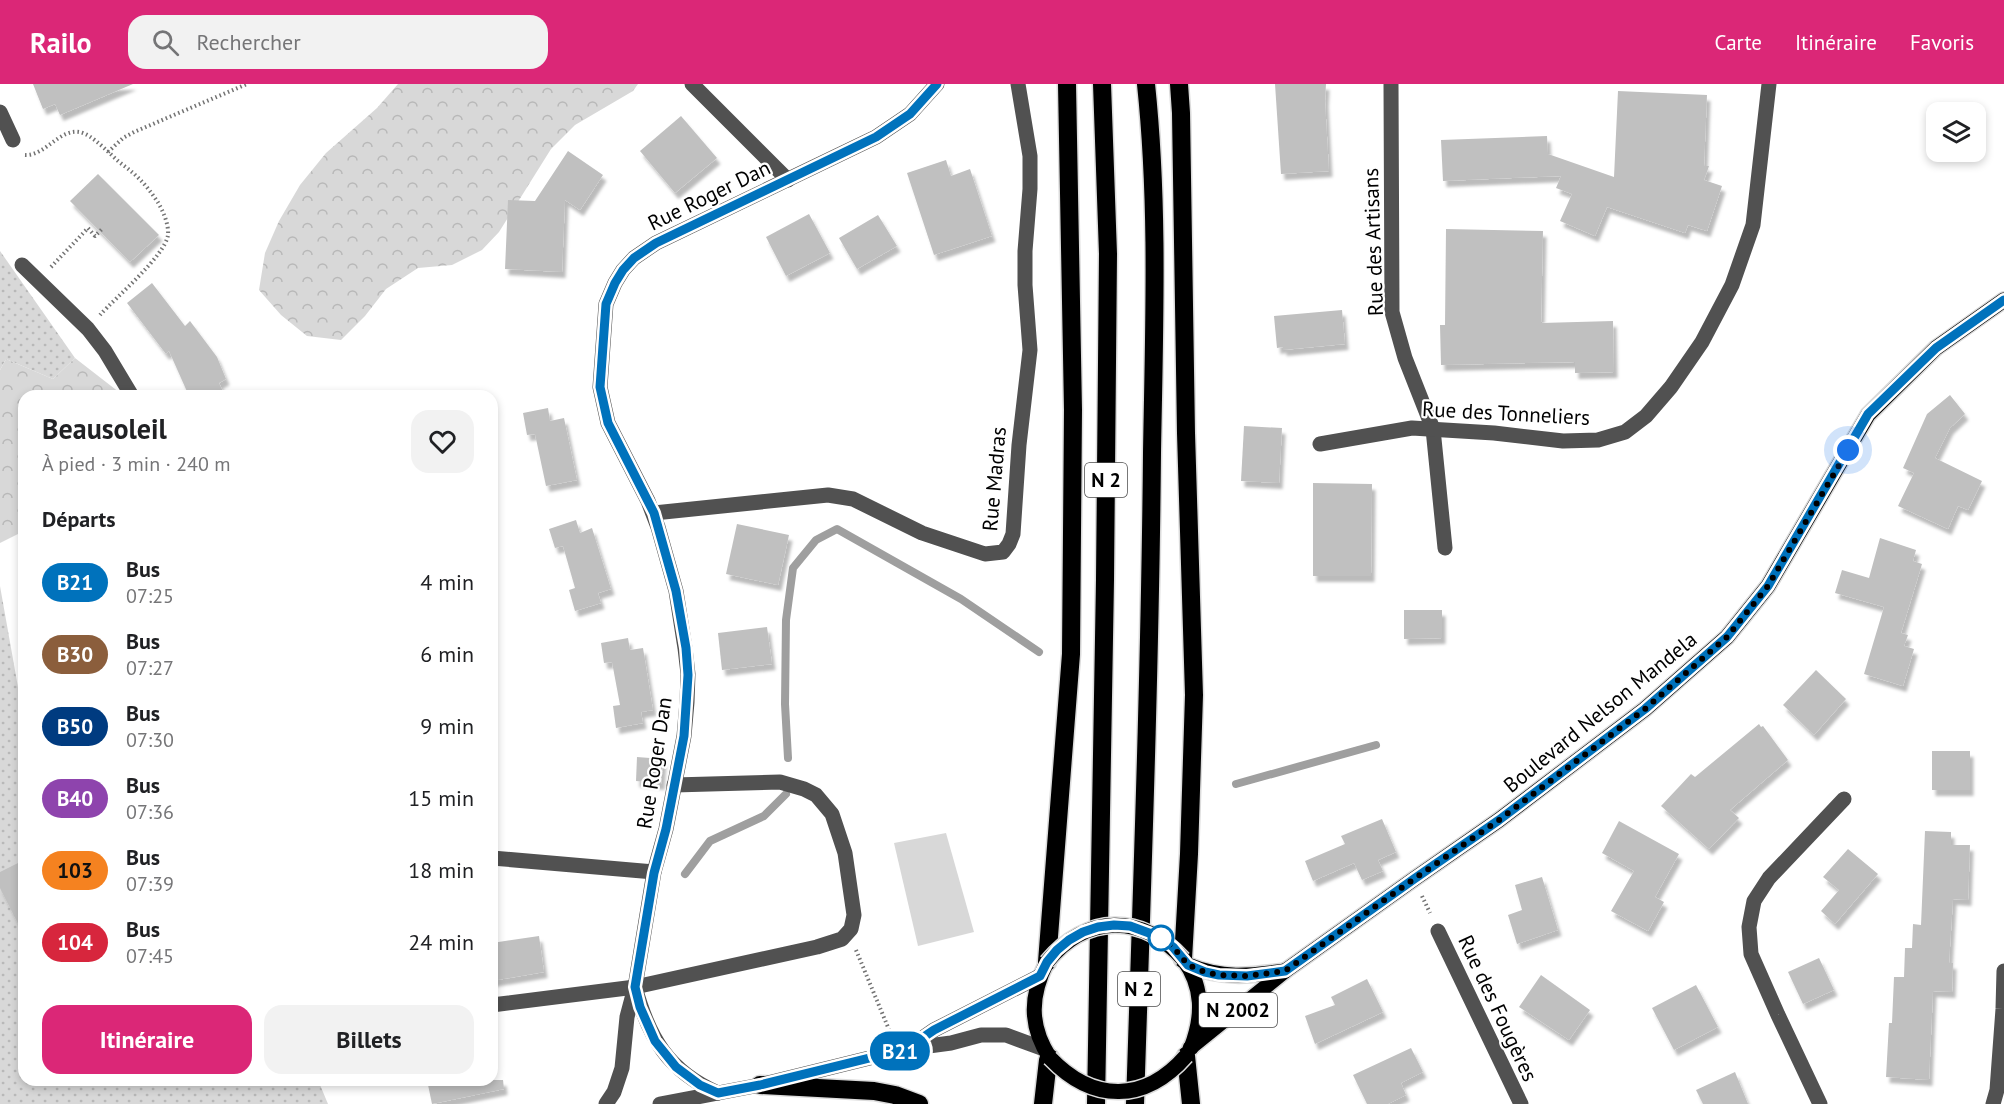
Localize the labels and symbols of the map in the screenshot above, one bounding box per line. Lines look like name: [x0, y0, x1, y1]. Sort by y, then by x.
street label: Rue Roger Dan: [643, 154, 775, 236]
street label: Rue des Artisans: [1357, 168, 1389, 316]
street label: Rue des Tonneliers: [1421, 395, 1591, 431]
street label: Rue Madras: [976, 426, 1012, 532]
your location: [1833, 435, 1863, 465]
road number: N 2: [1085, 463, 1127, 497]
street label: Boulevard Nelson Mandela: [1498, 626, 1702, 798]
street label: Rue Roger Dan: [630, 695, 678, 831]
unlabelled marker: [1148, 925, 1174, 951]
street label: Rue des Fougères: [1452, 931, 1544, 1085]
road number: N 2: [1118, 972, 1160, 1006]
road number: N 2002: [1199, 993, 1277, 1027]
line badge: B21: [866, 1032, 934, 1070]

